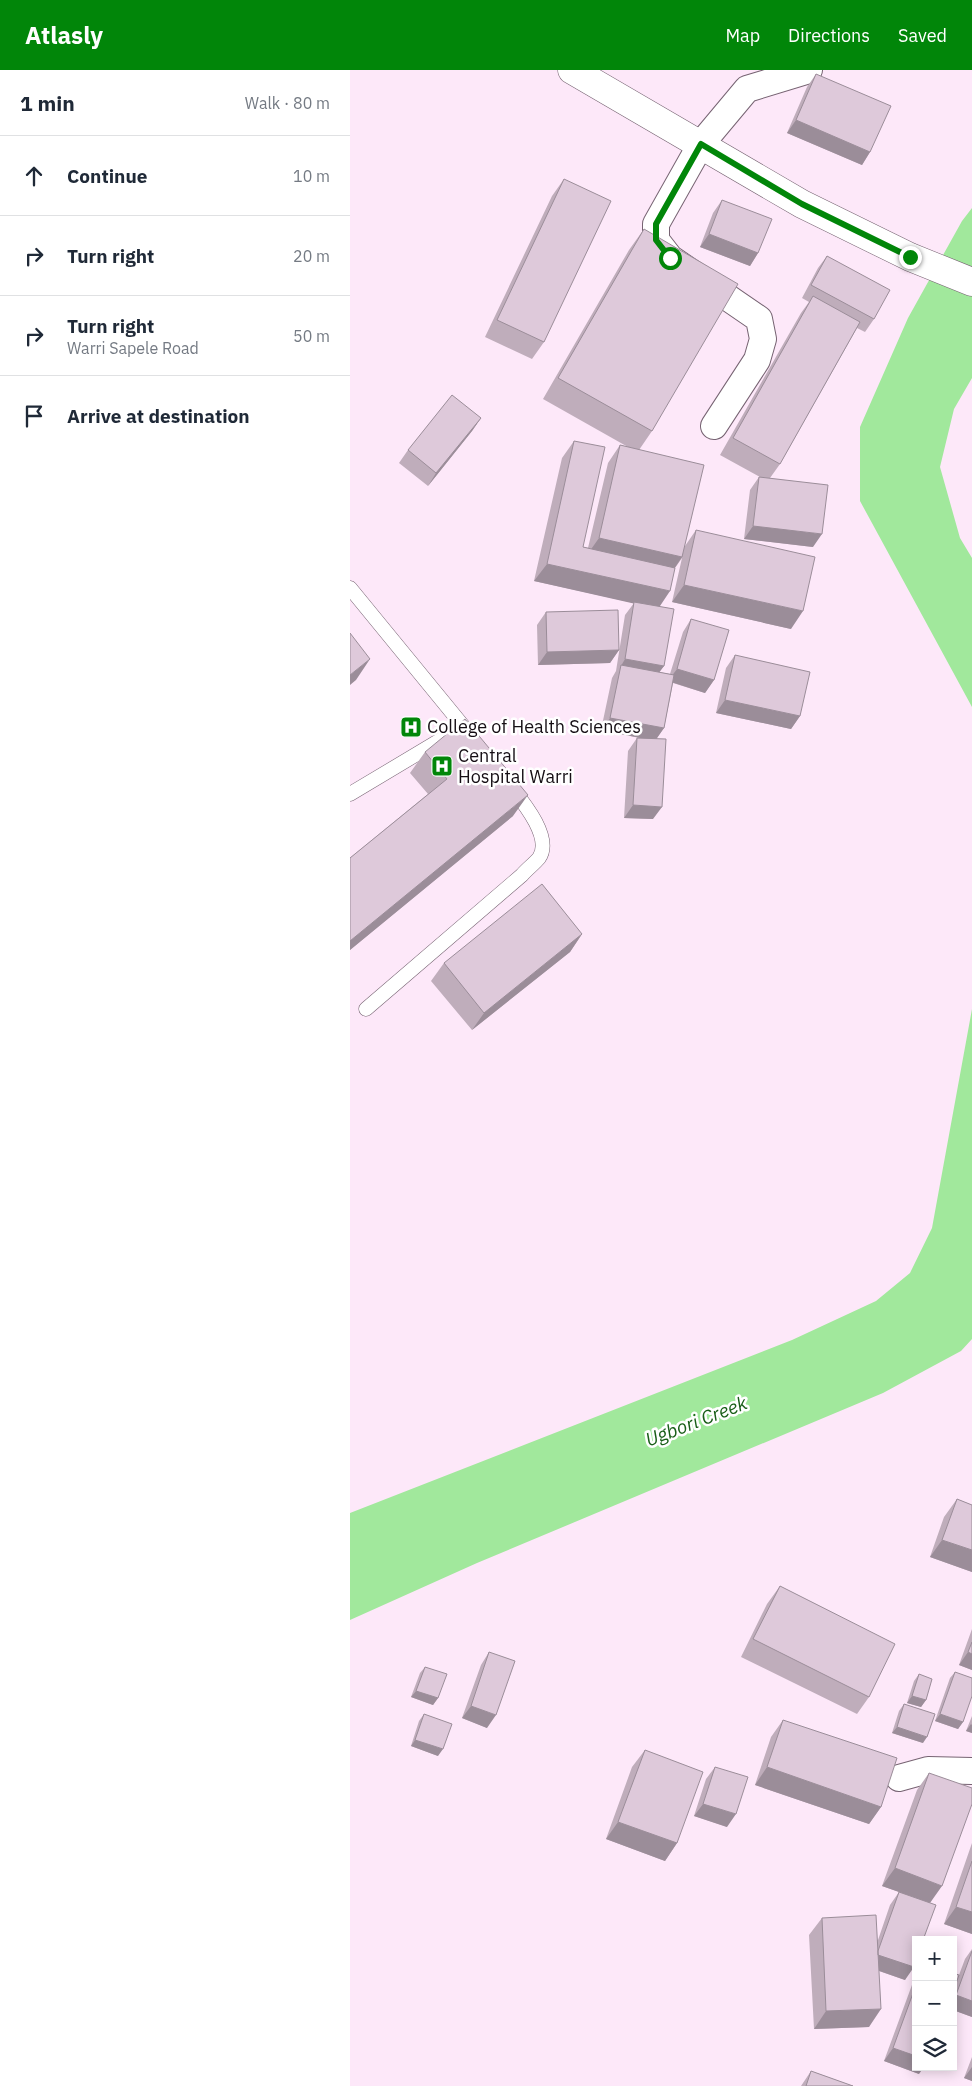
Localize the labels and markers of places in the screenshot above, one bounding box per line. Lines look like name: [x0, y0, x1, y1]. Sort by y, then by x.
hospital icon: College of Health Sciences: [399, 715, 423, 739]
place label: College of Health Sciences: [427, 715, 641, 738]
place label: Central Hospital Warri: [458, 744, 573, 788]
hospital icon: Central Hospital Warri: [430, 754, 454, 778]

